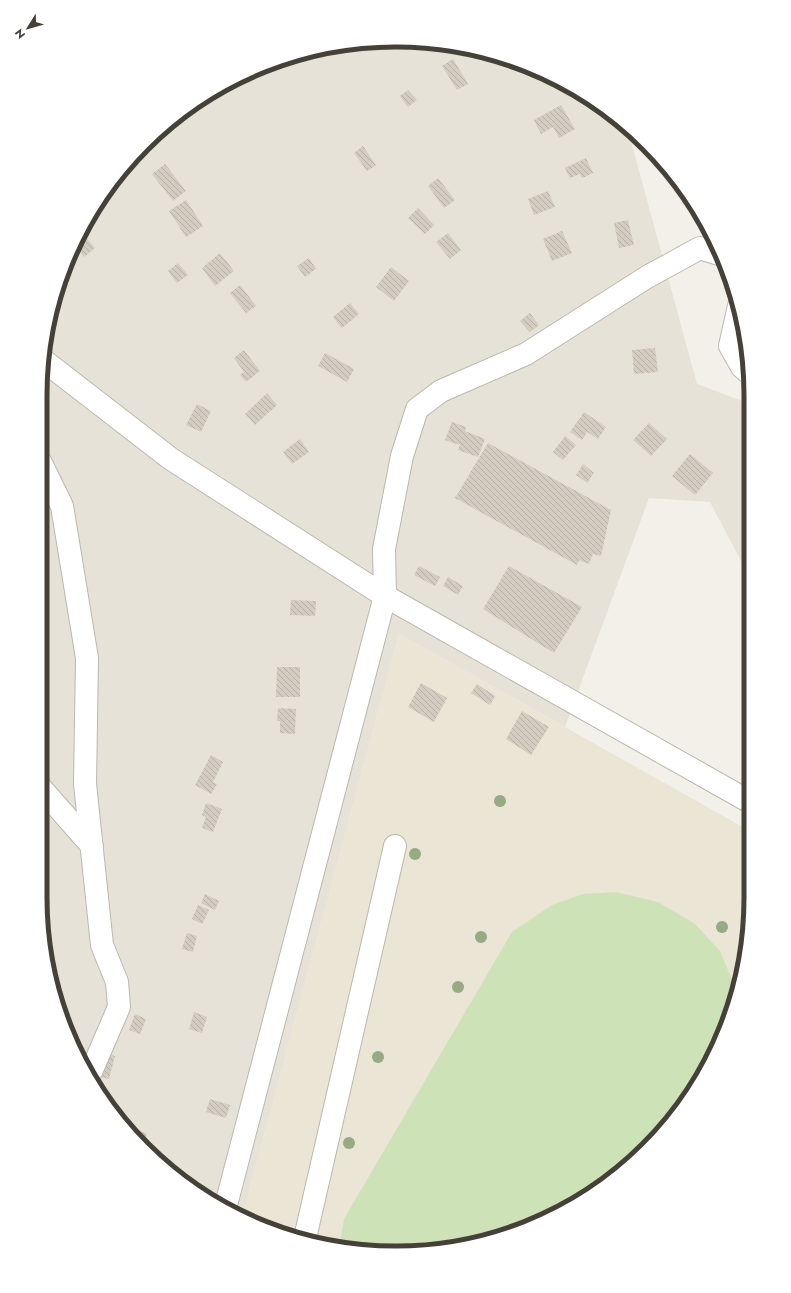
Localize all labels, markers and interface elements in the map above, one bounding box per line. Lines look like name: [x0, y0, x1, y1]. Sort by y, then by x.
north arrow: [8, 8, 48, 48]
text: N: [11, 26, 29, 42]

